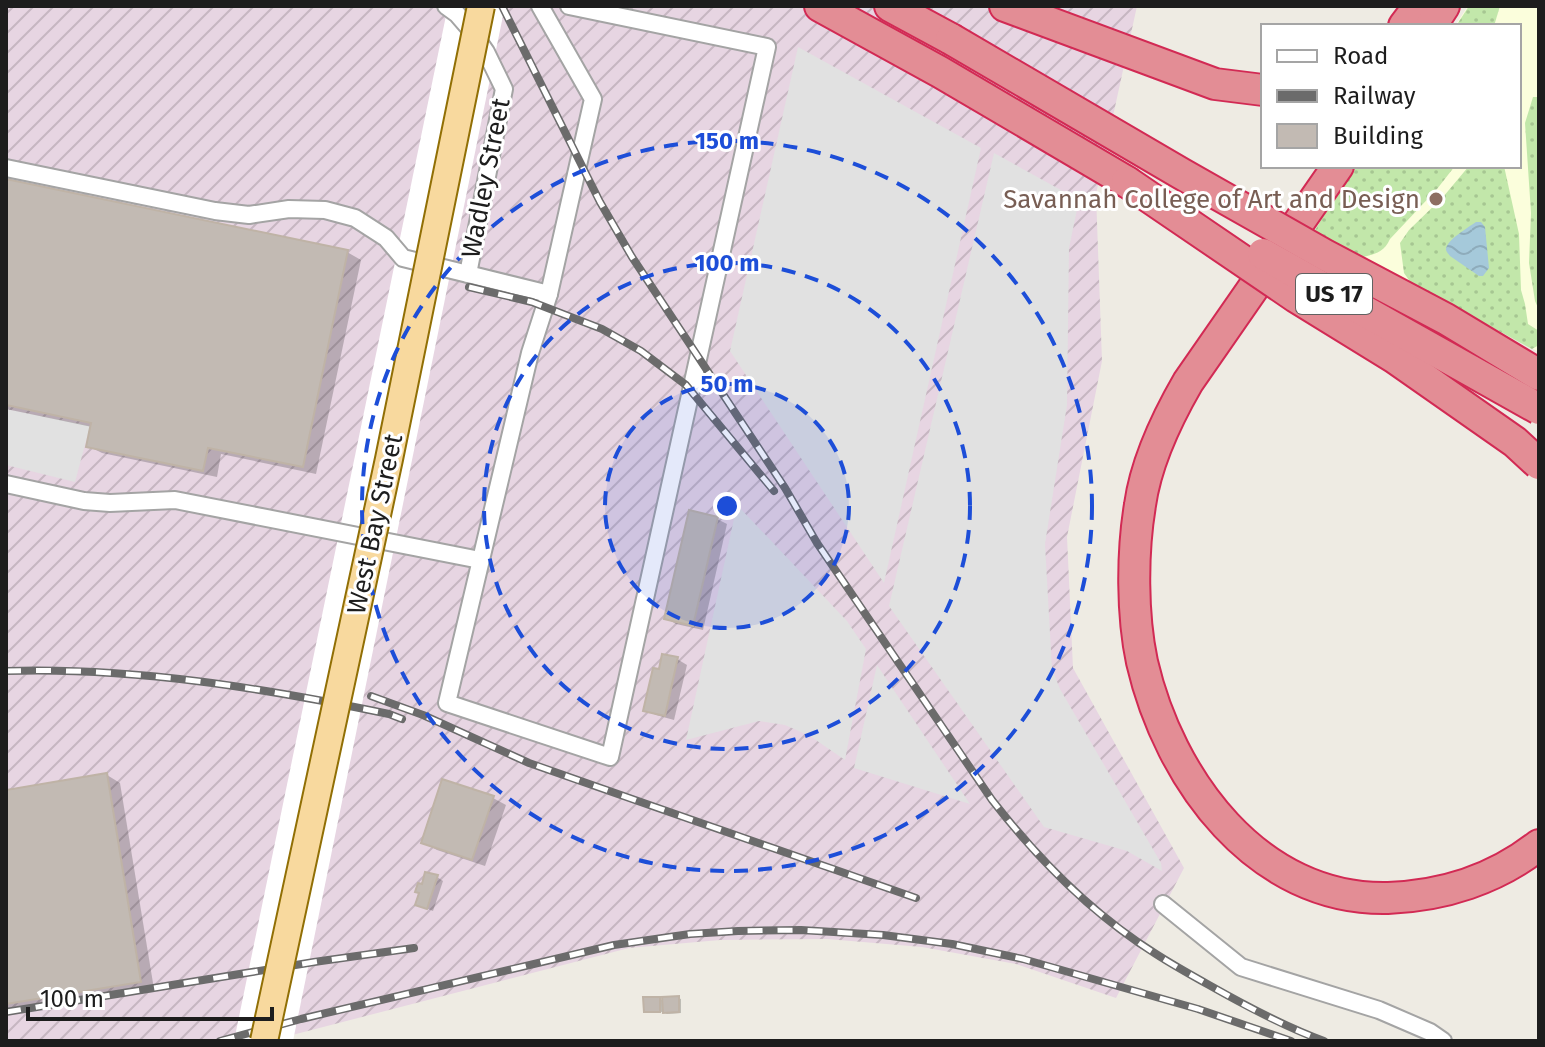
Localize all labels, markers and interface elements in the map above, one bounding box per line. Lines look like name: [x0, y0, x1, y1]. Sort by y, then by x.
legend: [1261, 24, 1521, 168]
text: Road: [1333, 42, 1388, 70]
text: Railway: [1333, 82, 1416, 110]
street label: Wadley Street: [455, 95, 517, 261]
text: Building: [1333, 122, 1423, 150]
text: 150 m: [695, 127, 759, 155]
place label: Savannah College of Art and Design: [1003, 184, 1420, 215]
marker: Savannah College of Art and Design: [1427, 190, 1445, 208]
text: 100 m: [694, 249, 760, 277]
road number: US 17: [1296, 274, 1372, 314]
text: 50 m: [701, 370, 753, 398]
street label: West Bay Street: [341, 430, 409, 617]
centre of rings: [713, 492, 741, 520]
scale bar: [28, 971, 272, 1021]
text: 100 m: [40, 985, 104, 1013]

